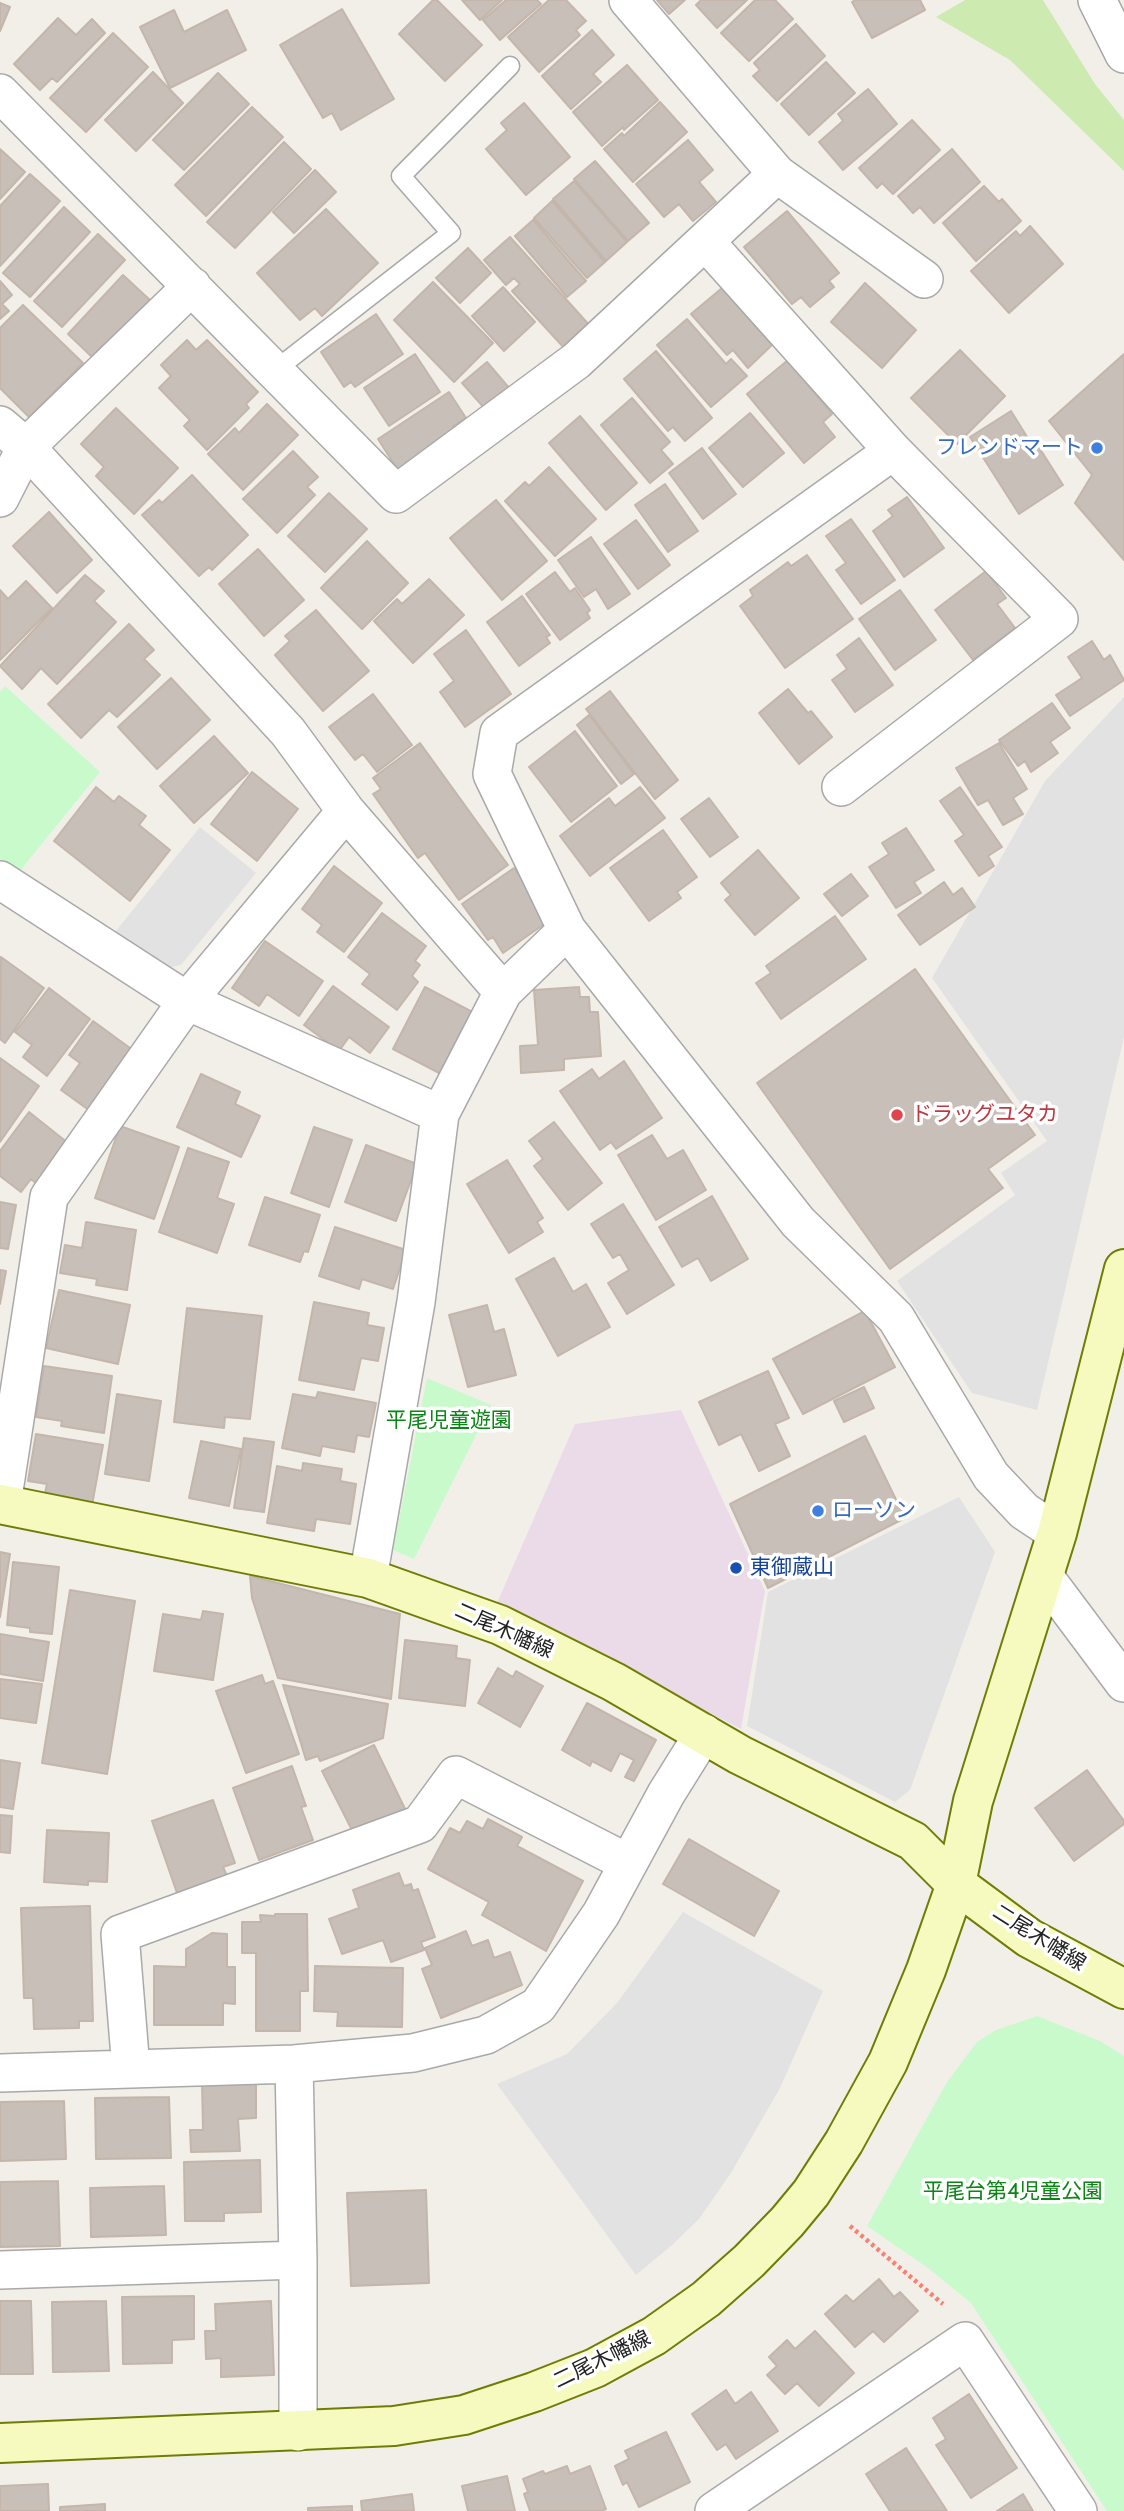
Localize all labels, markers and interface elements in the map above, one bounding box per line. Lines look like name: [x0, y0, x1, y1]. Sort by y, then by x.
place label: フレンドマート: [936, 435, 1083, 461]
marker: フレンドマート: [1089, 440, 1105, 456]
place label: ドラッグユタカ: [911, 1102, 1058, 1128]
marker: ドラッグユタカ: [889, 1107, 905, 1123]
park label: 平尾児童遊園: [386, 1408, 512, 1434]
place label: ローソン: [832, 1498, 916, 1524]
marker: ローソン: [810, 1503, 826, 1519]
place label: 東御蔵山: [750, 1555, 834, 1581]
marker: 東御蔵山: [728, 1560, 744, 1576]
street label: 二尾木幡線: [451, 1598, 557, 1664]
street label: 二尾木幡線: [988, 1899, 1090, 1977]
park label: 平尾台第4児童公園: [923, 2179, 1103, 2205]
street label: 二尾木幡線: [549, 2326, 655, 2394]

